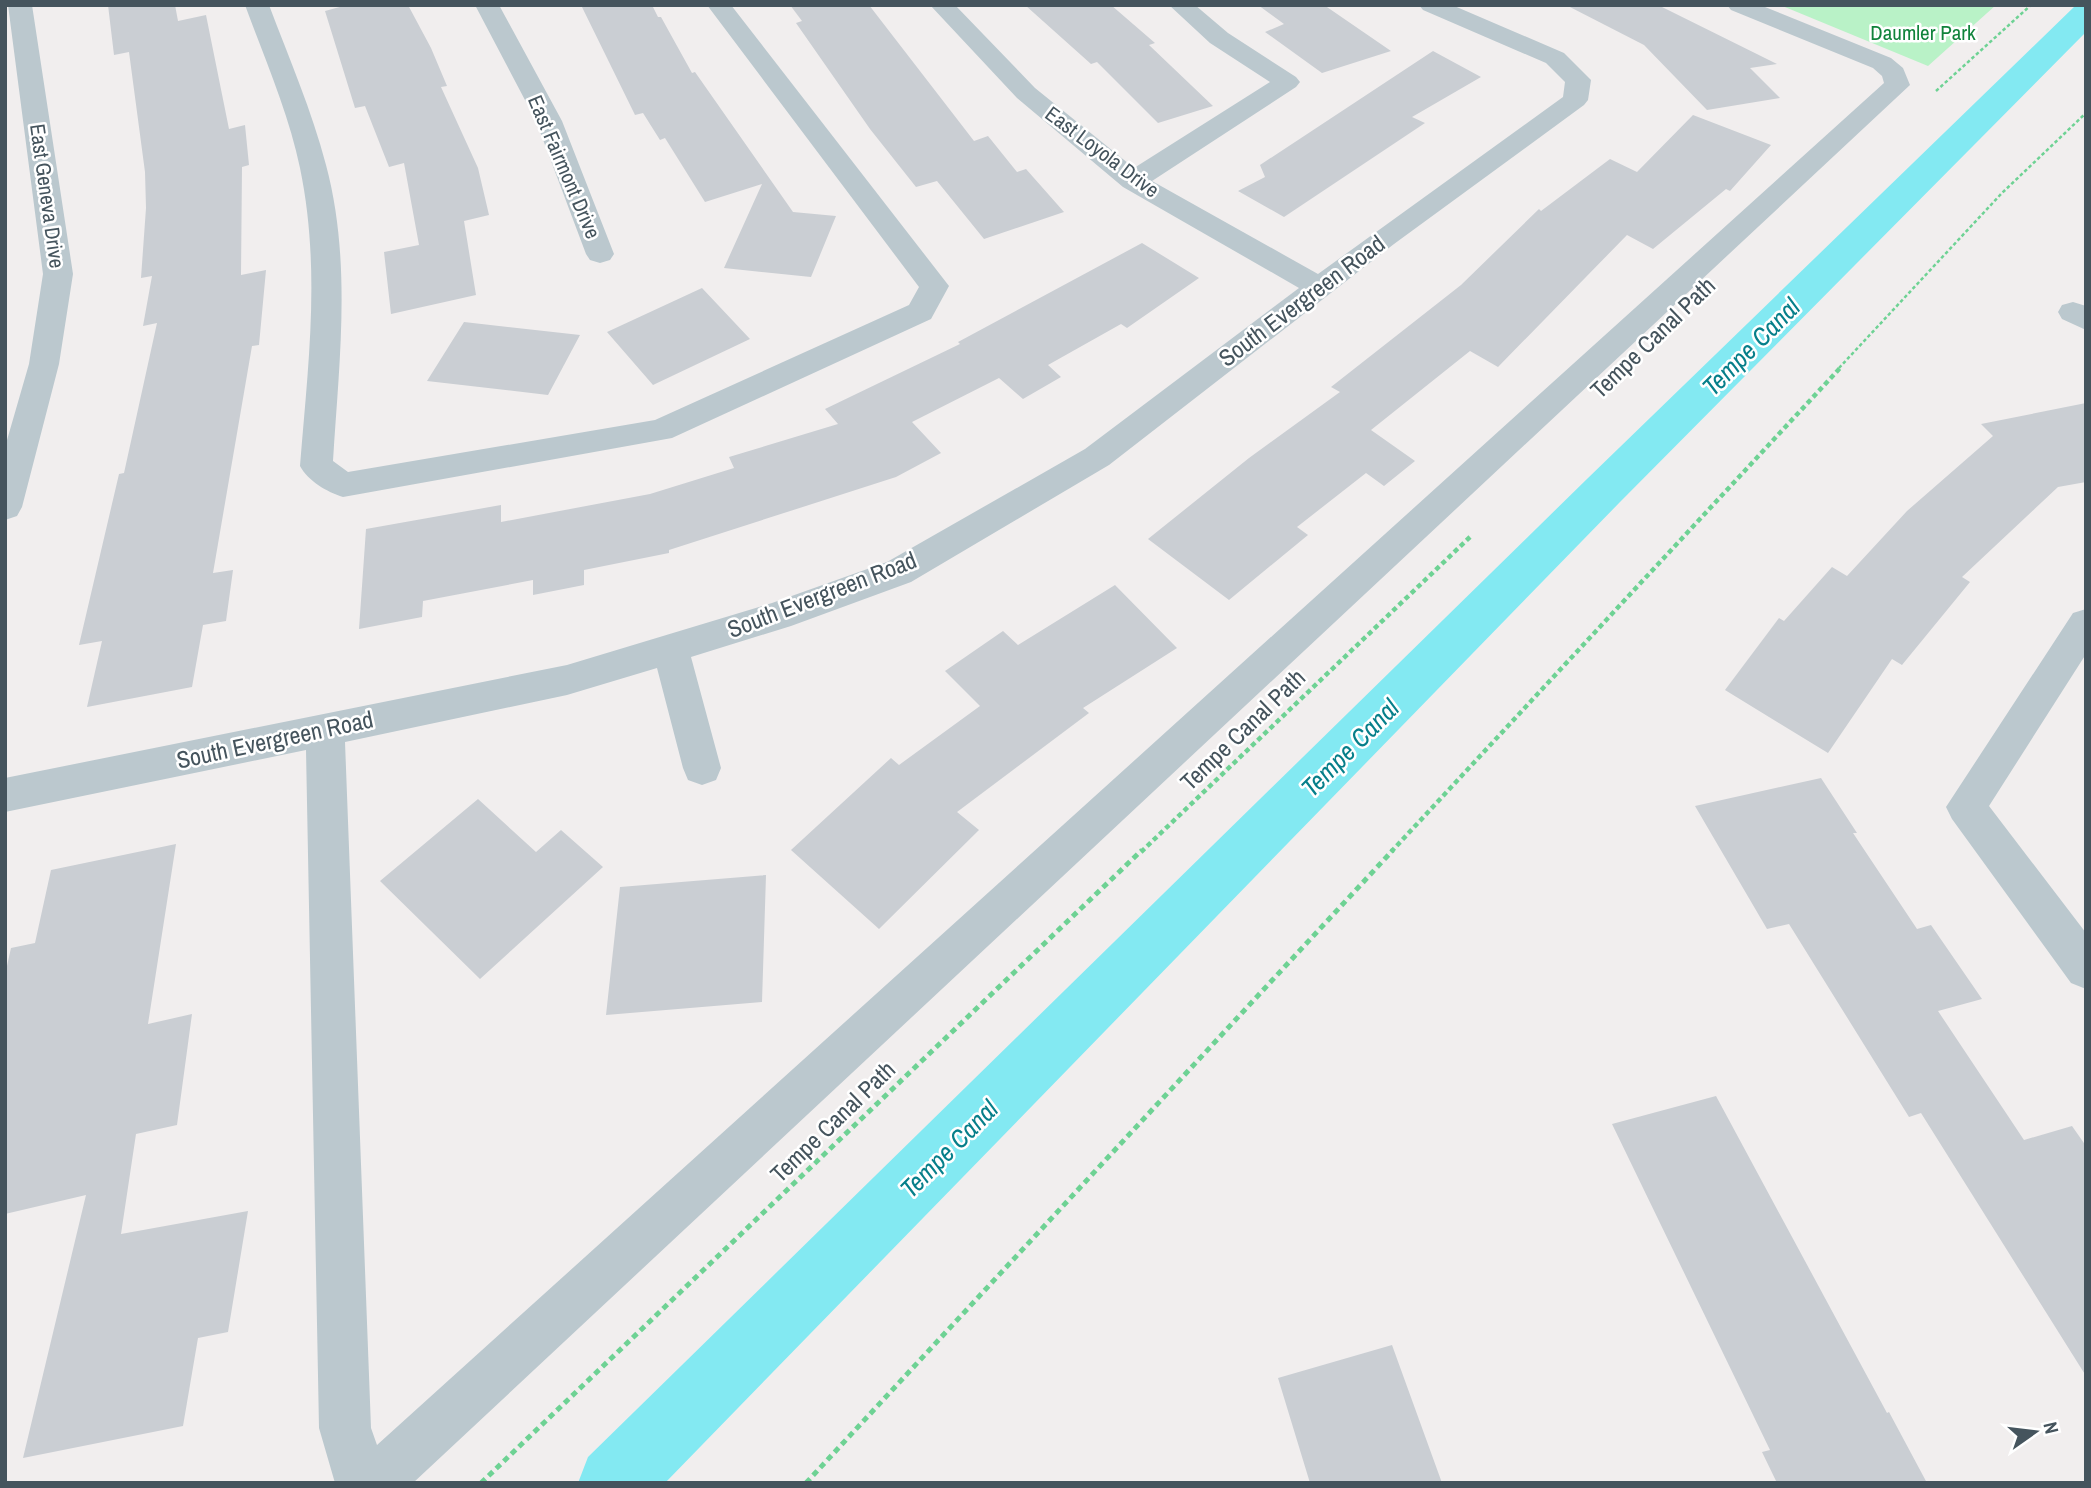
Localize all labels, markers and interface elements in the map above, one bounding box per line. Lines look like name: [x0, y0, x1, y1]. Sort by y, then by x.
park label: Daumler Park: [1870, 18, 1976, 47]
street label: East Fairmont Drive: [521, 91, 608, 243]
street label: East Loyola Drive: [1039, 99, 1165, 204]
street label: East Geneva Drive: [23, 122, 72, 270]
street label: South Evergreen Road: [1212, 227, 1391, 373]
street label: Tempe Canal Path: [1583, 270, 1722, 405]
water label: Tempe Canal: [1694, 289, 1808, 403]
street label: South Evergreen Road: [722, 543, 921, 645]
street label: Tempe Canal Path: [1173, 662, 1312, 797]
water label: Tempe Canal: [1293, 690, 1407, 804]
street label: South Evergreen Road: [174, 703, 376, 775]
street label: Tempe Canal Path: [763, 1054, 902, 1189]
water label: Tempe Canal: [892, 1091, 1006, 1205]
north arrow: [2000, 1397, 2070, 1467]
text: N: [2038, 1419, 2065, 1436]

